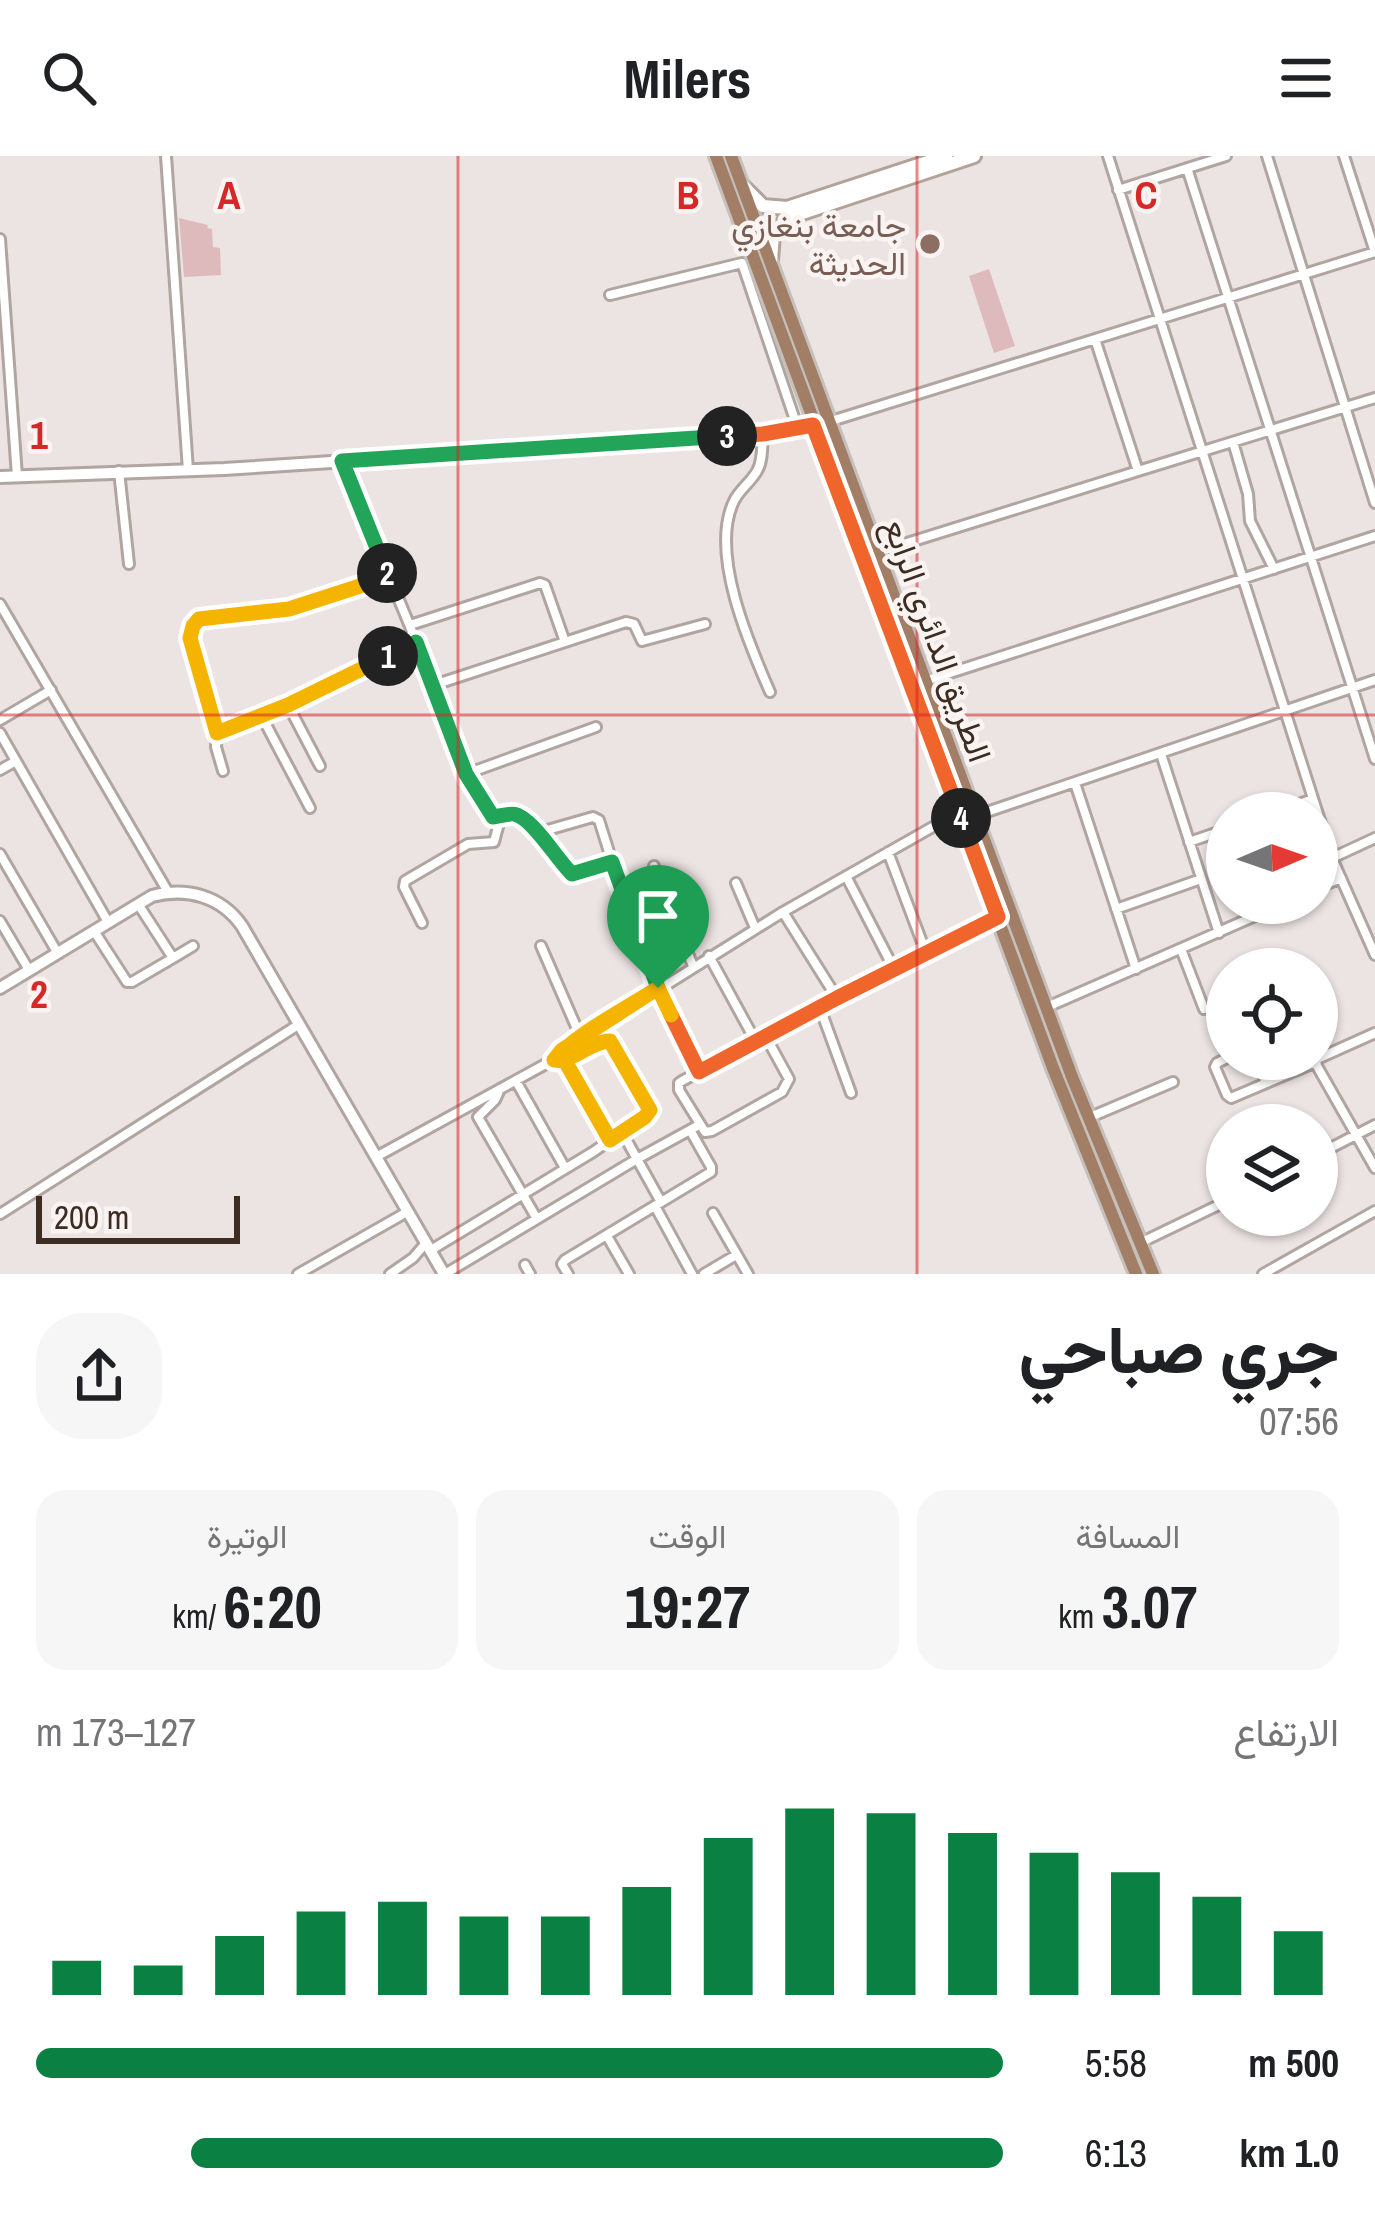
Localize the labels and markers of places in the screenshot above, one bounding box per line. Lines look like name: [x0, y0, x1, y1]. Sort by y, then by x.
place label: جامعة بنغازي الحديثة: [731, 203, 906, 285]
marker: جامعة بنغازي الحديثة: [917, 231, 943, 257]
pin: 3: [697, 406, 757, 466]
pin: 2: [357, 543, 417, 603]
pin: 1: [358, 626, 418, 686]
pin: 4: [931, 788, 991, 848]
pin: [607, 865, 709, 988]

